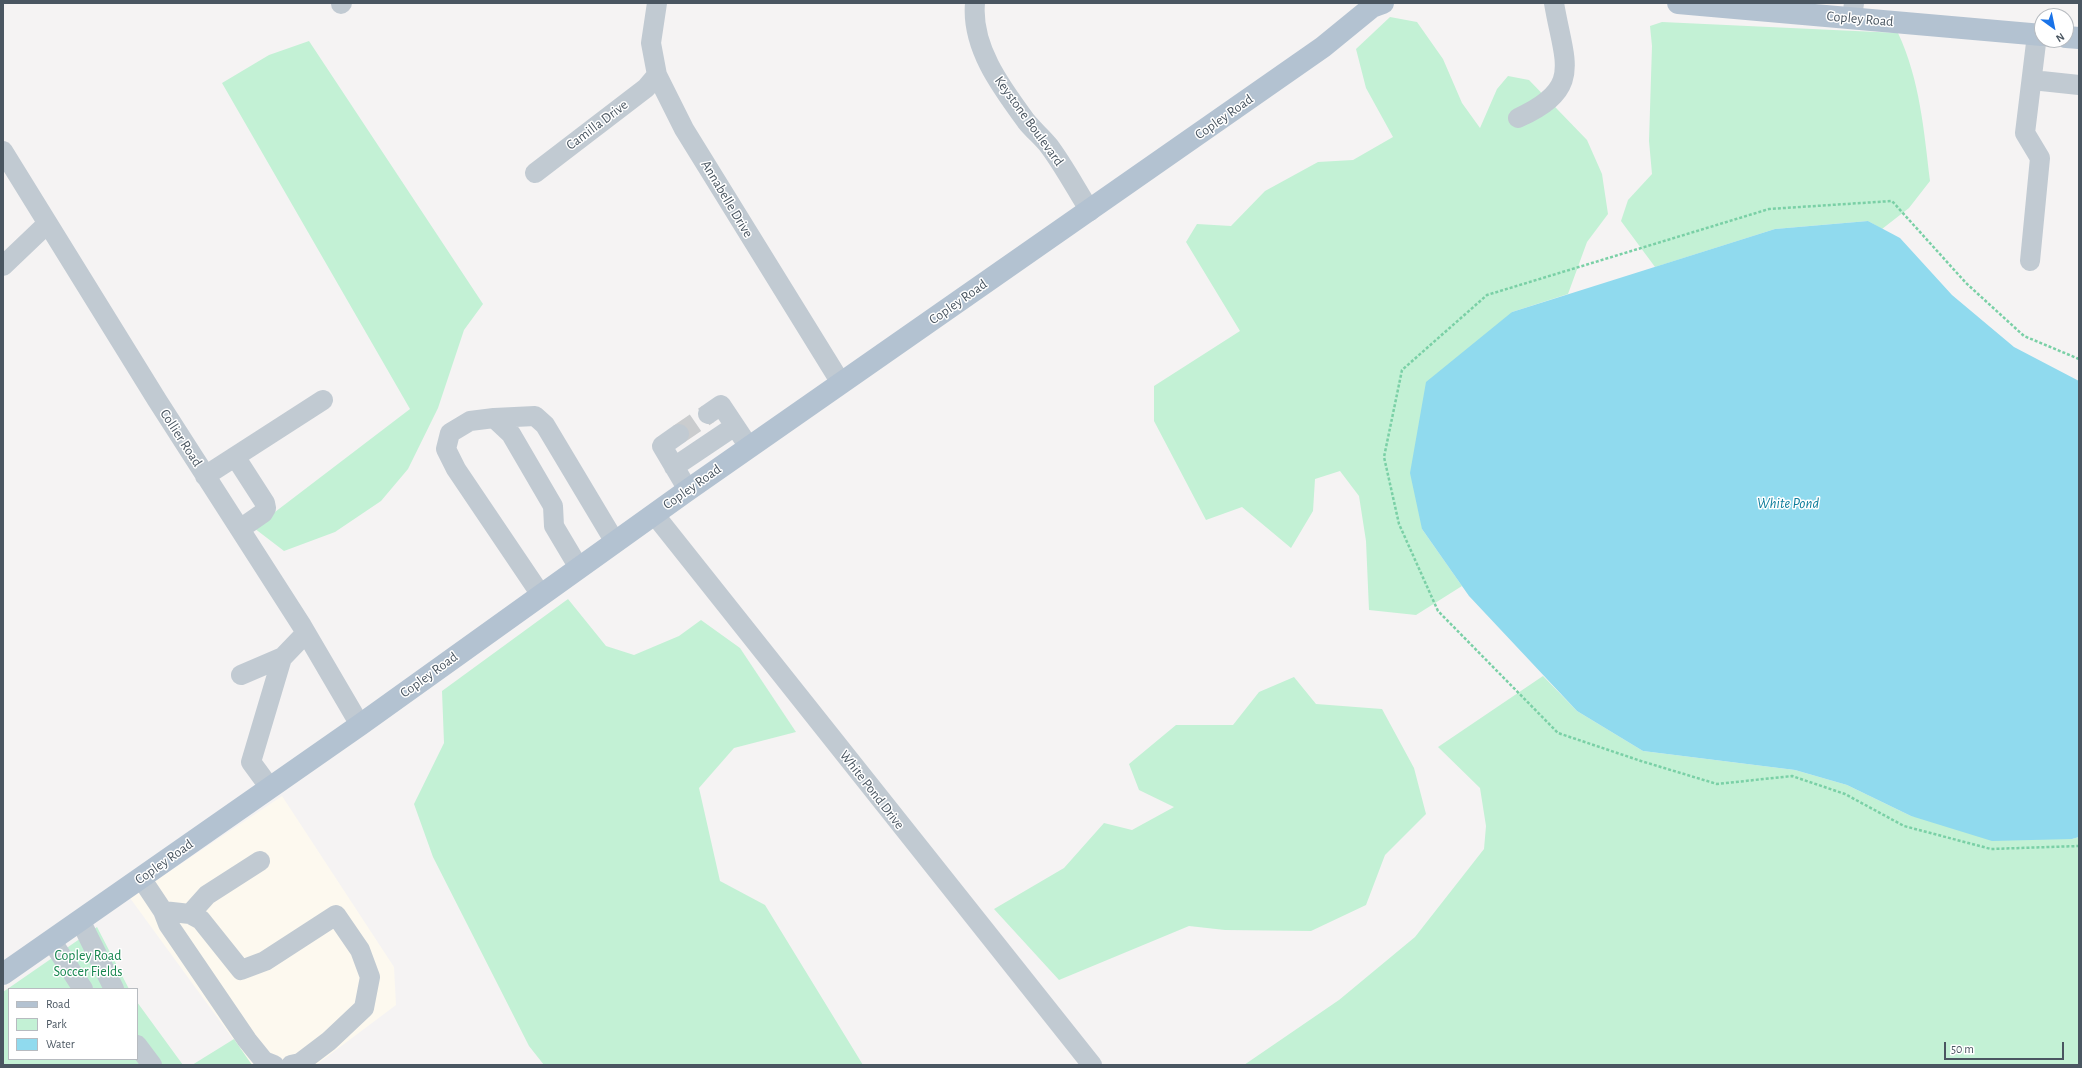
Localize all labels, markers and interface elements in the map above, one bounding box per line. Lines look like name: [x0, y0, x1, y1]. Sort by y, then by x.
street label: Copley Road: [1826, 8, 1894, 30]
north arrow: [2034, 8, 2074, 48]
text: N: [2054, 31, 2066, 44]
street label: Keystone Boulevard: [991, 73, 1067, 169]
street label: Copley Road: [1192, 91, 1256, 143]
street label: Camilla Drive: [563, 96, 631, 154]
street label: Annabelle Drive: [697, 157, 757, 241]
street label: Copley Road: [926, 276, 990, 328]
street label: Collier Road: [156, 406, 206, 470]
street label: Copley Road: [660, 461, 724, 513]
water label: White Pond: [1757, 494, 1819, 512]
street label: Copley Road: [397, 648, 461, 702]
street label: White Pond Drive: [836, 747, 908, 833]
street label: Copley Road: [132, 836, 196, 888]
park label: Copley Road Soccer Fields: [53, 948, 123, 980]
legend: [8, 988, 138, 1060]
text: Road: [46, 998, 70, 1010]
text: Park: [46, 1018, 67, 1030]
scale bar: [1946, 1034, 2066, 1060]
text: Water: [46, 1038, 75, 1050]
text: 50 m: [1951, 1043, 1974, 1055]

